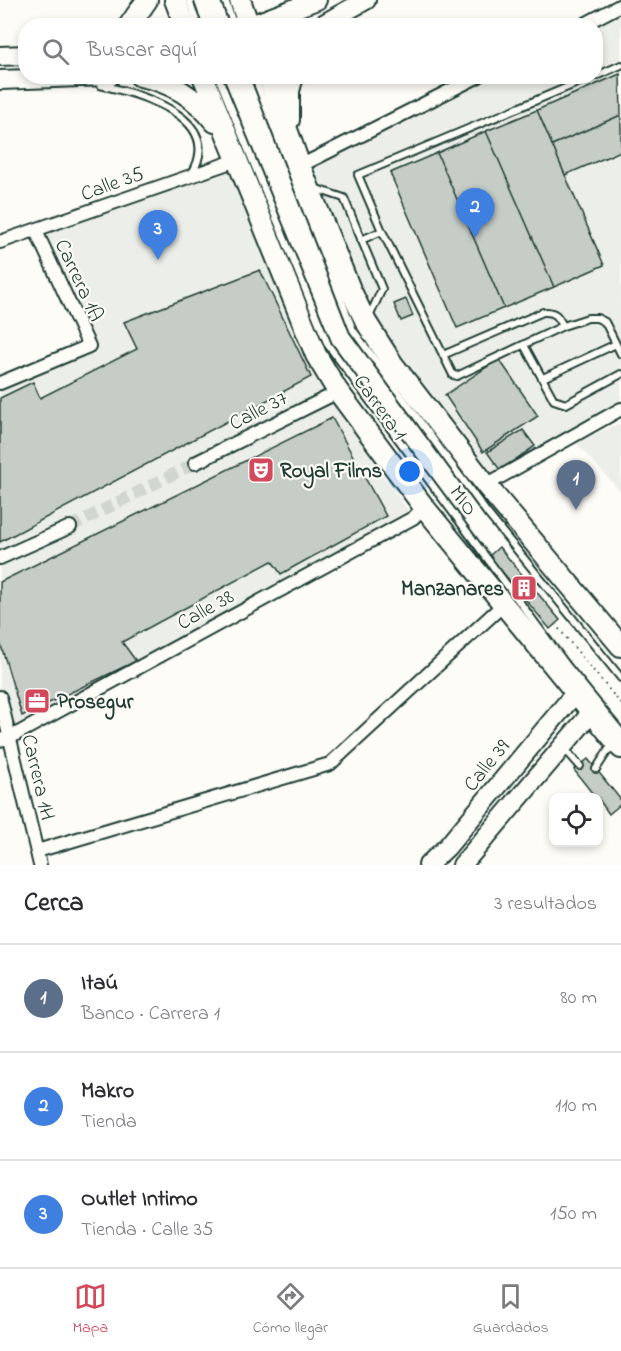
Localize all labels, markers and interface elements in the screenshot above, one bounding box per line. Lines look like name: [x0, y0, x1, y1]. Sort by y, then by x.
search box: [18, 18, 603, 84]
icon: search: [39, 35, 72, 68]
text: Buscar aquí: [87, 35, 197, 67]
street label: Calle 35: [77, 160, 148, 210]
pin: 2: [456, 188, 494, 238]
pin: 3: [138, 210, 178, 260]
street label: Carrera 1A: [46, 235, 110, 327]
street label: Carrera 1: [345, 369, 414, 448]
street label: Calle 37: [225, 384, 294, 439]
theatre icon: Royal Films: [246, 455, 276, 485]
place label: Royal Films: [280, 457, 383, 489]
your location: [395, 457, 424, 486]
pin: 1: [556, 460, 596, 510]
street label: MIO: [441, 480, 484, 523]
building icon: Manzanares: [509, 573, 539, 603]
place label: Manzanares: [401, 575, 504, 605]
street label: Calle 38: [172, 583, 240, 639]
office icon: Prosegur: [22, 686, 52, 716]
place label: Prosegur: [57, 688, 134, 720]
street label: Carrera 1H: [13, 732, 61, 823]
street label: Calle 39: [457, 733, 518, 799]
map controls: [549, 793, 603, 847]
button: locate: [549, 793, 603, 847]
text: Cerca: [24, 885, 84, 923]
text: 3 resultados: [494, 890, 597, 919]
text: Itaú: [81, 968, 118, 1000]
text: 1: [40, 984, 47, 1013]
text: 80 m: [560, 984, 597, 1013]
text: Banco · Carrera 1: [81, 1000, 220, 1029]
text: Makro: [81, 1076, 134, 1108]
text: 2: [39, 1092, 48, 1121]
text: 110 m: [555, 1092, 597, 1121]
text: Tienda: [81, 1108, 137, 1137]
text: Outlet Intimo: [81, 1184, 198, 1216]
text: 3: [39, 1200, 48, 1229]
text: 150 m: [550, 1200, 597, 1229]
text: Tienda · Calle 35: [81, 1216, 213, 1245]
tab: Mapa: [72, 1280, 108, 1340]
tab: Cómo llegar: [253, 1280, 328, 1340]
tab: Guardados: [473, 1280, 549, 1340]

